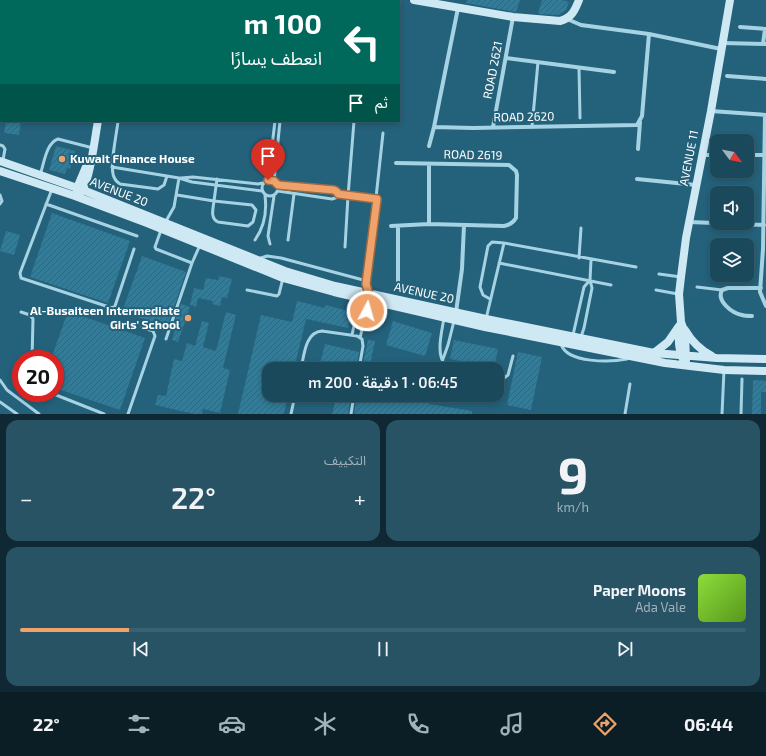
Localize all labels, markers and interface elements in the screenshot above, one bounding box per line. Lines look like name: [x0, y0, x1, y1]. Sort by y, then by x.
text: 100 m: [244, 6, 322, 40]
icon: left: [336, 16, 388, 68]
street label: ROAD 2621: [480, 40, 504, 100]
text: انعطف يسارًا: [231, 47, 322, 69]
icon: arrive: [345, 92, 367, 114]
text: ثم: [375, 93, 388, 111]
street label: ROAD 2620: [493, 108, 555, 124]
street label: AVENUE 11: [676, 129, 700, 187]
north arrow: [710, 134, 754, 178]
map controls: [710, 134, 754, 282]
pin: [251, 139, 285, 180]
icon: arrive: [257, 145, 279, 167]
street label: ROAD 2619: [444, 146, 503, 162]
place label: Kuwait Finance House: [70, 151, 195, 165]
marker: Kuwait Finance House: [57, 154, 67, 164]
street label: AVENUE 20: [88, 174, 150, 209]
button: sound: [710, 186, 754, 230]
button: layers: [710, 238, 754, 282]
street label: AVENUE 20: [393, 279, 455, 305]
position arrow: [346, 290, 388, 332]
place label: Al-Busaiteen Intermediate Girls' School: [30, 303, 180, 331]
marker: Al-Busaiteen Intermediate Girls' School: [183, 313, 193, 323]
speed limit sign: 20: [12, 350, 64, 402]
text: 06:45 · 1 دقيقة · 200 m: [308, 373, 458, 391]
text: 9: [558, 442, 588, 504]
text: التكييف: [324, 452, 366, 468]
text: 22°: [171, 479, 216, 515]
text: −: [20, 485, 33, 511]
text: +: [354, 485, 366, 511]
text: km/h: [557, 499, 589, 515]
text: Paper Moons: [593, 581, 686, 599]
text: Ada Vale: [635, 599, 686, 615]
icon: previous: [130, 638, 152, 660]
icon: pause: [372, 638, 394, 660]
icon: next: [614, 638, 636, 660]
icon: filters: [125, 710, 153, 738]
icon: car: [218, 710, 246, 738]
icon: climate: [311, 710, 339, 738]
icon: phone: [404, 710, 432, 738]
icon: music: [498, 710, 526, 738]
icon: directions: [591, 710, 619, 738]
text: 22°: [33, 713, 60, 735]
text: 06:44: [684, 713, 733, 735]

